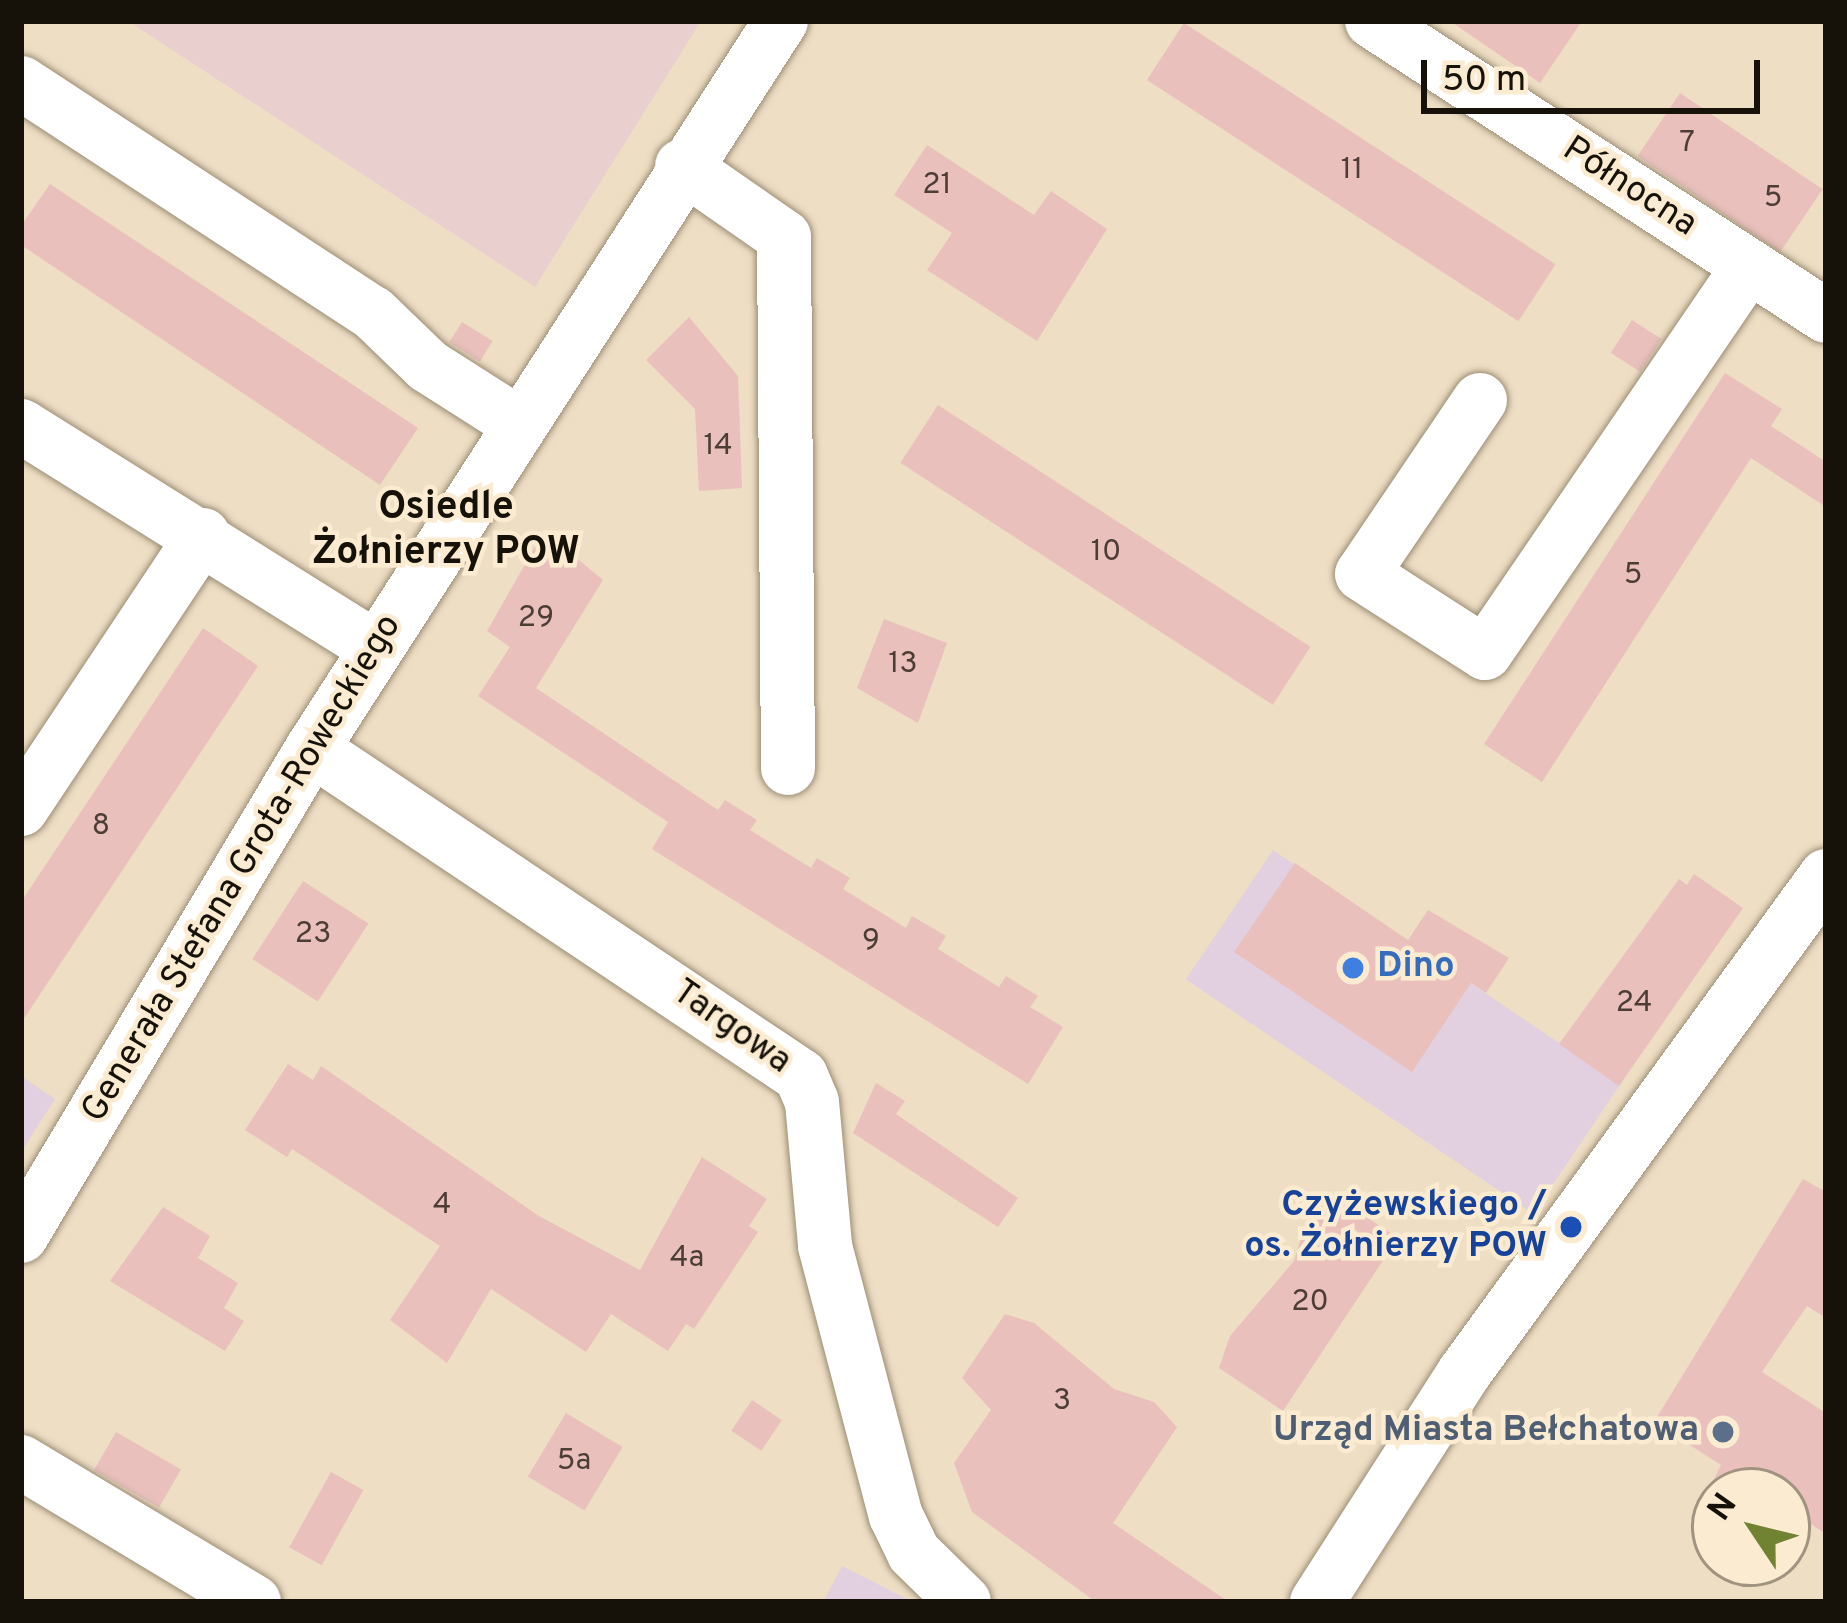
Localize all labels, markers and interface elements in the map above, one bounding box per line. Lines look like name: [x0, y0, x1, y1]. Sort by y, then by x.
scale bar: [1427, 36, 1766, 110]
text: 50 m: [1442, 58, 1526, 104]
house number: 7: [1679, 126, 1695, 162]
street label: Północna: [1554, 129, 1704, 247]
house number: 11: [1341, 153, 1363, 189]
house number: 21: [922, 168, 952, 204]
house number: 5: [1764, 181, 1782, 217]
house number: 14: [703, 429, 733, 465]
district label: Osiedle Żołnierzy POW: [312, 487, 580, 578]
house number: 10: [1091, 535, 1121, 571]
house number: 5: [1624, 558, 1642, 594]
house number: 29: [518, 601, 554, 637]
street label: Generała Stefana Grota-Roweckiego: [74, 607, 412, 1131]
house number: 13: [888, 647, 918, 683]
house number: 8: [92, 809, 110, 845]
house number: 23: [295, 917, 331, 953]
house number: 9: [862, 924, 880, 960]
place label: Dino: [1377, 946, 1455, 990]
marker: Dino: [1340, 955, 1366, 981]
street label: Targowa: [663, 972, 799, 1084]
house number: 24: [1616, 986, 1652, 1022]
place label: Czyżewskiego / os. Żołnierzy POW: [1244, 1184, 1547, 1269]
house number: 4: [433, 1188, 451, 1224]
marker: Czyżewskiego / os. Żołnierzy POW: [1558, 1214, 1584, 1240]
house number: 4a: [670, 1241, 704, 1277]
house number: 20: [1291, 1285, 1329, 1321]
house number: 3: [1053, 1384, 1071, 1420]
place label: Urząd Miasta Bełchatowa: [1273, 1410, 1699, 1454]
marker: Urząd Miasta Bełchatowa: [1710, 1419, 1736, 1445]
house number: 5a: [557, 1444, 591, 1480]
north arrow: [1691, 1467, 1811, 1587]
text: N: [1700, 1486, 1748, 1530]

